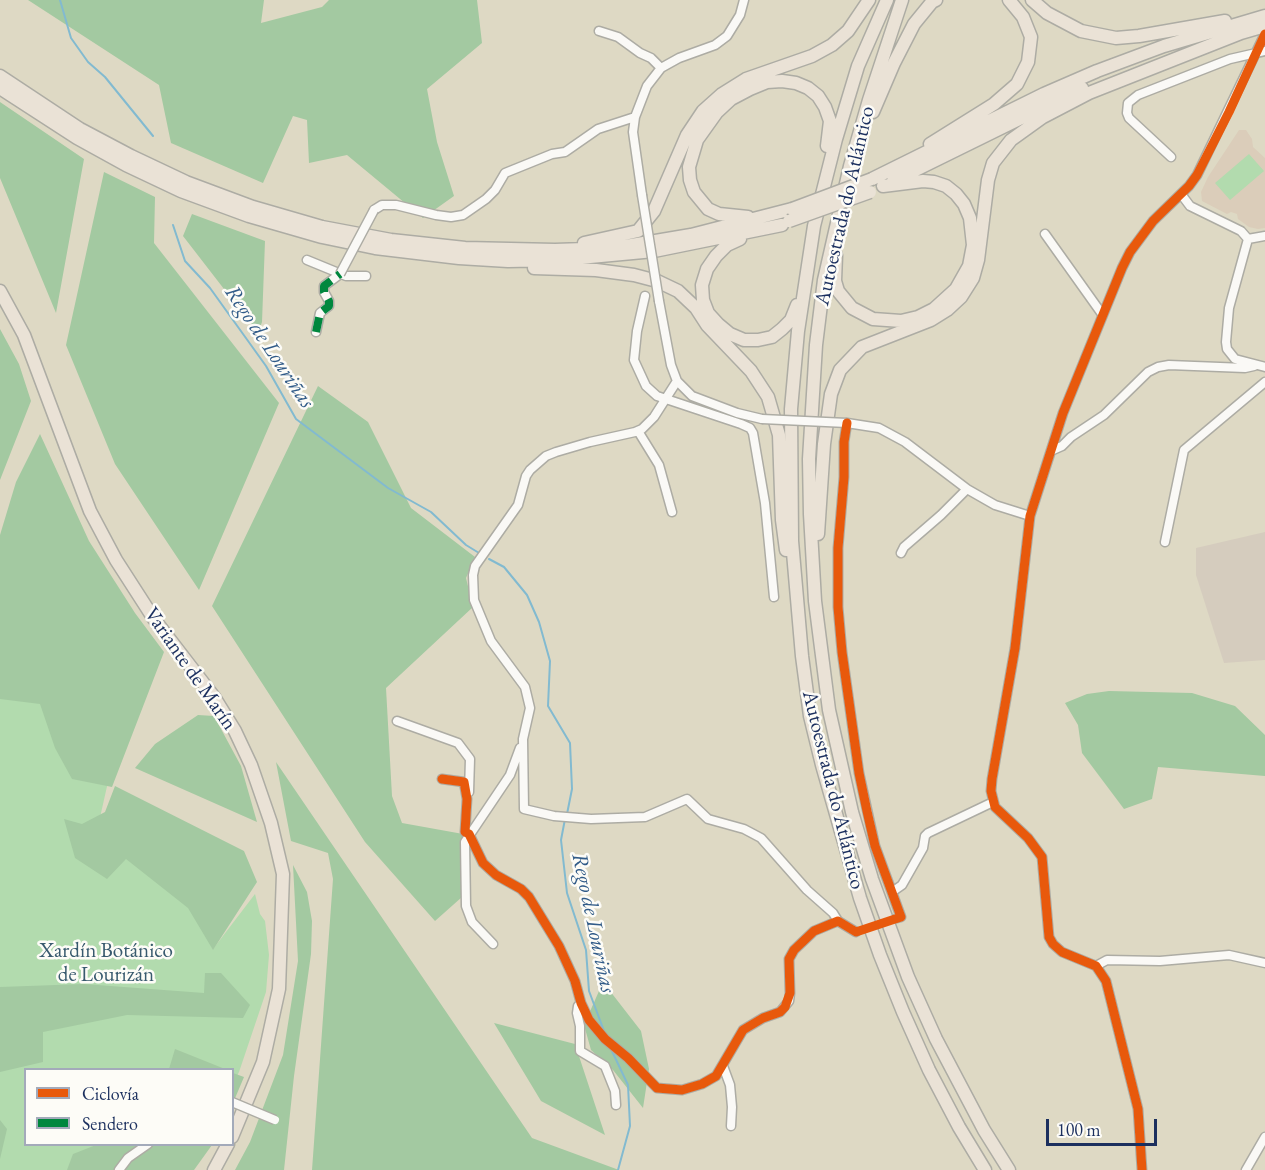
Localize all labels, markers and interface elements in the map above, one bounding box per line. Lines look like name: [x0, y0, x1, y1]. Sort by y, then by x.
street label: Autoestrada do Atlántico: [810, 104, 880, 308]
water label: Rego de Louriñas: [218, 280, 320, 414]
street label: Variante de Marín: [138, 603, 242, 735]
street label: Autoestrada do Atlántico: [796, 688, 870, 892]
water label: Rego de Louriñas: [565, 850, 621, 996]
park label: Xardín Botánico de Lourizán: [39, 938, 173, 988]
legend: [24, 1068, 234, 1146]
text: Ciclovía: [82, 1082, 139, 1105]
scale bar: [1049, 1107, 1160, 1145]
text: Sendero: [82, 1112, 138, 1135]
text: 100 m: [1057, 1118, 1101, 1141]

